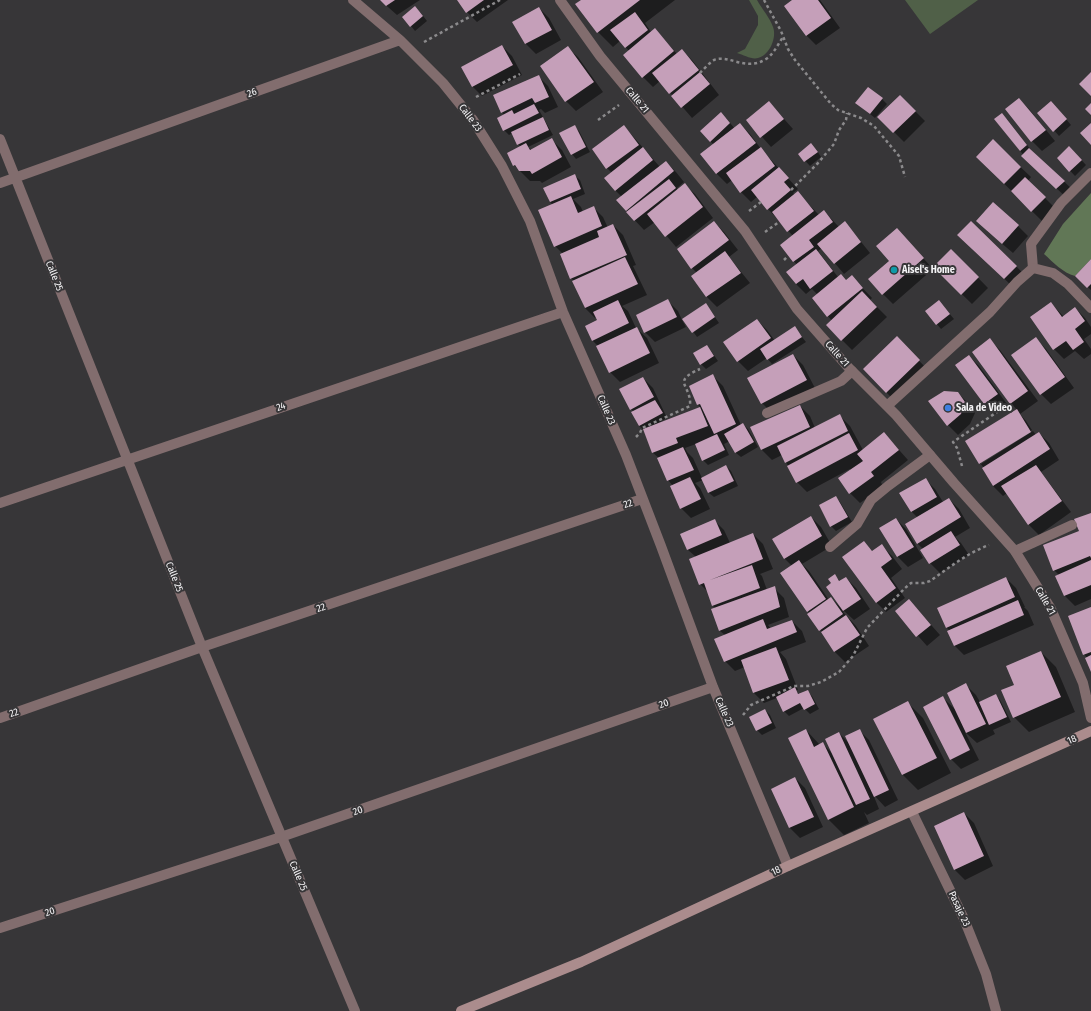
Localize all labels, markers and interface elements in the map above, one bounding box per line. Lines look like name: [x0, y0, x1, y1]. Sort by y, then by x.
street label: Calle 21: [623, 85, 651, 115]
street label: 26: [246, 86, 258, 100]
street label: Calle 23: [456, 102, 484, 134]
street label: Calle 25: [43, 259, 65, 293]
place label: Aisel's Home: [902, 264, 955, 276]
marker: Aisel's Home: [889, 265, 899, 275]
street label: Calle 21: [822, 339, 852, 369]
street label: Calle 23: [594, 393, 618, 427]
street label: 24: [275, 400, 287, 414]
place label: Sala de Video: [956, 402, 1012, 414]
marker: Sala de Video: [943, 403, 953, 413]
street label: 22: [622, 497, 634, 511]
street label: Calle 25: [163, 560, 185, 594]
street label: Calle 21: [1032, 585, 1058, 617]
street label: 22: [315, 601, 327, 615]
street label: Calle 23: [712, 695, 736, 729]
street label: 20: [657, 697, 671, 711]
street label: 22: [8, 706, 20, 720]
street label: 18: [1065, 733, 1079, 747]
street label: 20: [351, 804, 365, 818]
street label: Calle 25: [286, 859, 310, 893]
street label: 18: [769, 864, 783, 878]
street label: Pasaje 23: [946, 890, 972, 928]
street label: 20: [44, 905, 56, 919]

